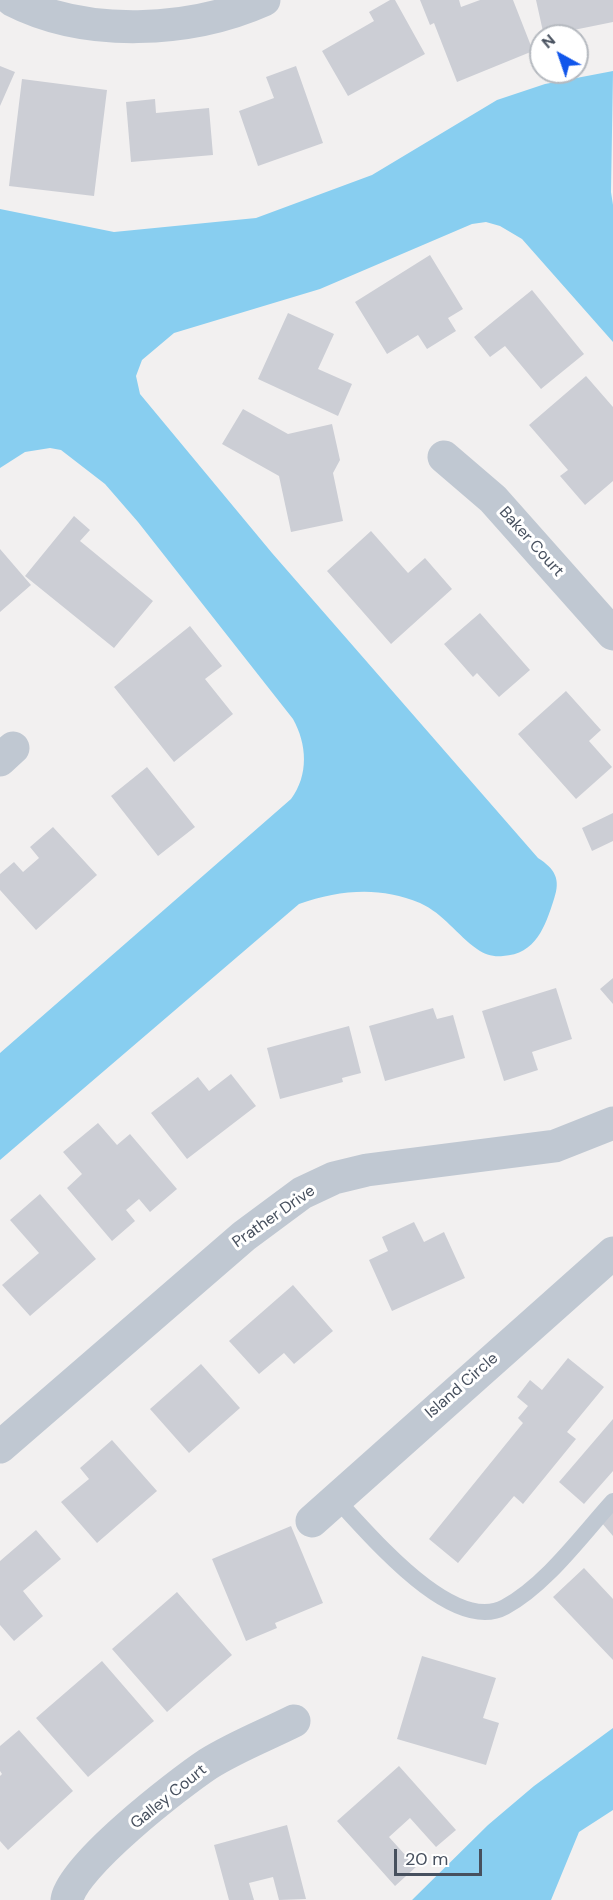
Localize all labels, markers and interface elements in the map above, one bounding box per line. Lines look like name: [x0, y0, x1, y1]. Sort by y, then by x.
north arrow: [529, 24, 589, 84]
text: N: [537, 30, 560, 53]
street label: Baker Court: [495, 503, 567, 581]
street label: Prather Drive: [229, 1182, 319, 1252]
street label: Island Circle: [422, 1349, 502, 1423]
street label: Galley Court: [127, 1761, 211, 1833]
scale bar: [397, 1837, 486, 1875]
text: 20 m: [405, 1847, 448, 1871]

